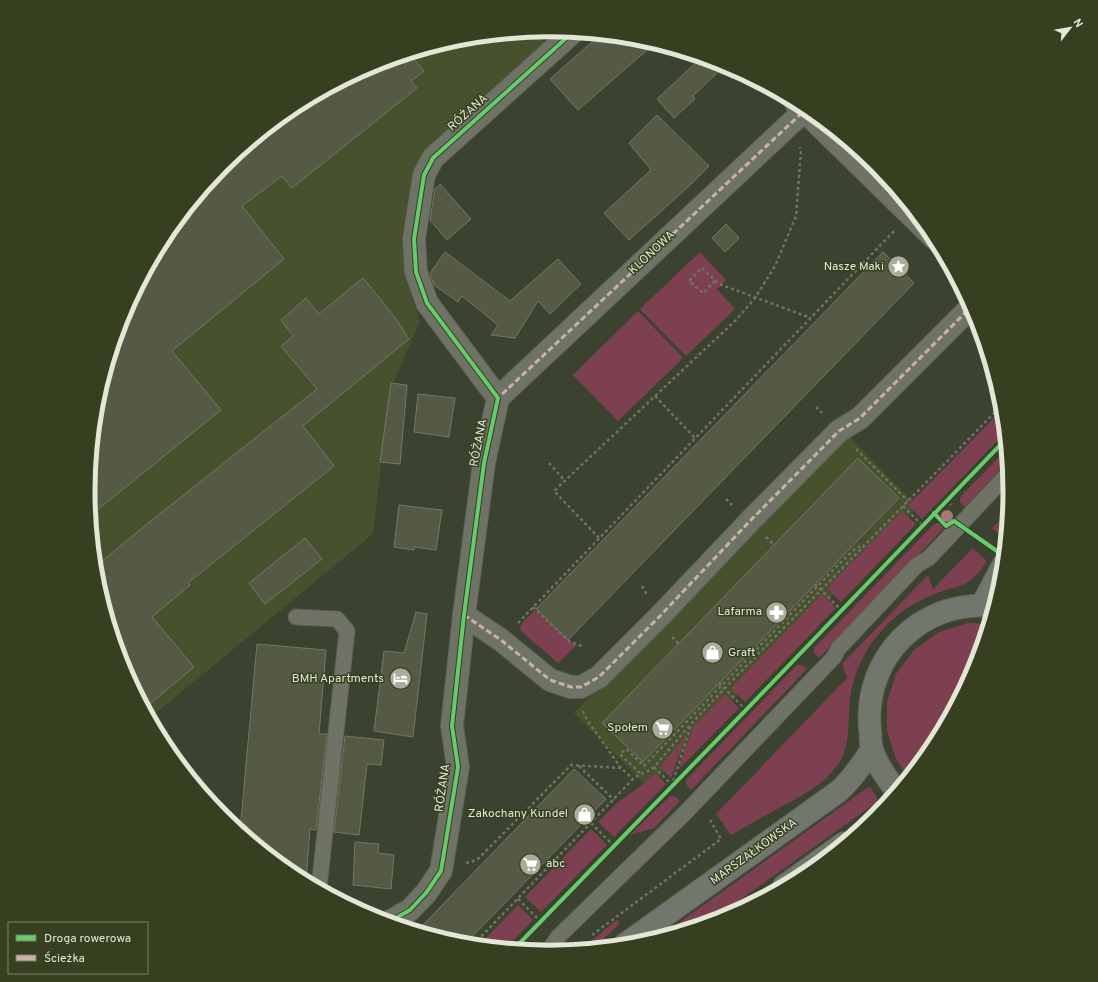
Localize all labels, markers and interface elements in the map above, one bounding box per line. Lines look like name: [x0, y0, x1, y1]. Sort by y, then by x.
north arrow: [1050, 8, 1090, 48]
text: N: [1070, 16, 1086, 30]
street label: RÓŻANA: [445, 91, 491, 135]
street label: KLONOWA: [625, 227, 679, 279]
place icon: Nasze Maki: [886, 254, 912, 280]
place label: Nasze Maki: [824, 259, 884, 275]
street label: RÓŻANA: [467, 418, 491, 468]
pharmacy icon: Lafarma: [764, 599, 790, 625]
place label: Lafarma: [717, 604, 762, 620]
shop icon: Graft: [699, 640, 725, 666]
place label: Graft: [728, 645, 756, 661]
hotel icon: BMH Apartments: [387, 666, 413, 692]
place label: BMH Apartments: [292, 671, 384, 687]
supermarket icon: Społem: [650, 715, 676, 741]
place label: Społem: [607, 720, 648, 736]
street label: RÓŻANA: [432, 763, 454, 813]
shop icon: Zakochany Kundel: [571, 801, 597, 827]
place label: Zakochany Kundel: [468, 806, 568, 822]
street label: MARSZAŁKOWSKA: [707, 815, 801, 889]
supermarket icon: abc: [518, 851, 544, 877]
place label: abc: [546, 856, 565, 872]
legend: [8, 922, 148, 974]
text: Droga rowerowa: [44, 931, 131, 947]
text: Ścieżka: [44, 951, 85, 967]

